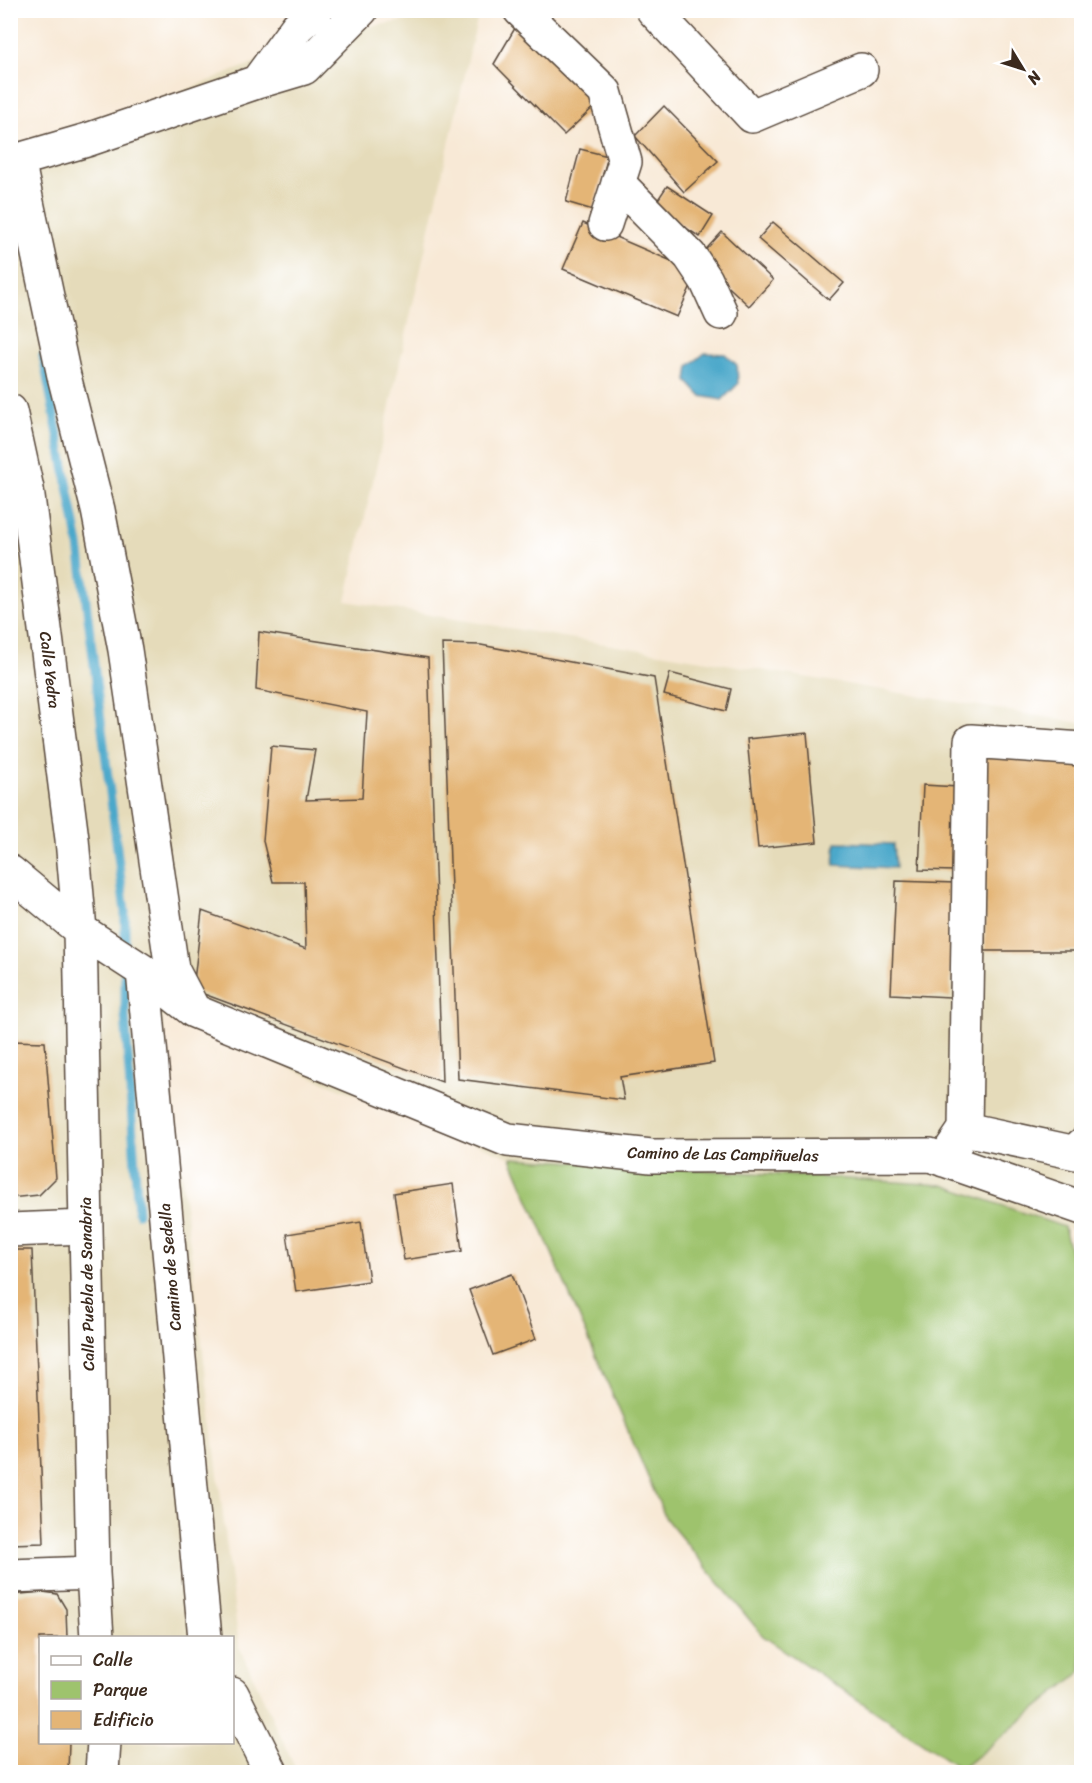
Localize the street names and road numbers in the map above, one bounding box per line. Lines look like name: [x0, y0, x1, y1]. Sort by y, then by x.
street label: Calle Yedra: [31, 630, 69, 710]
street label: Camino de Las Campiñuelas: [627, 1138, 819, 1170]
street label: Calle Puebla de Sanabria: [71, 1197, 103, 1371]
street label: Camino de Sedella: [150, 1202, 190, 1332]

